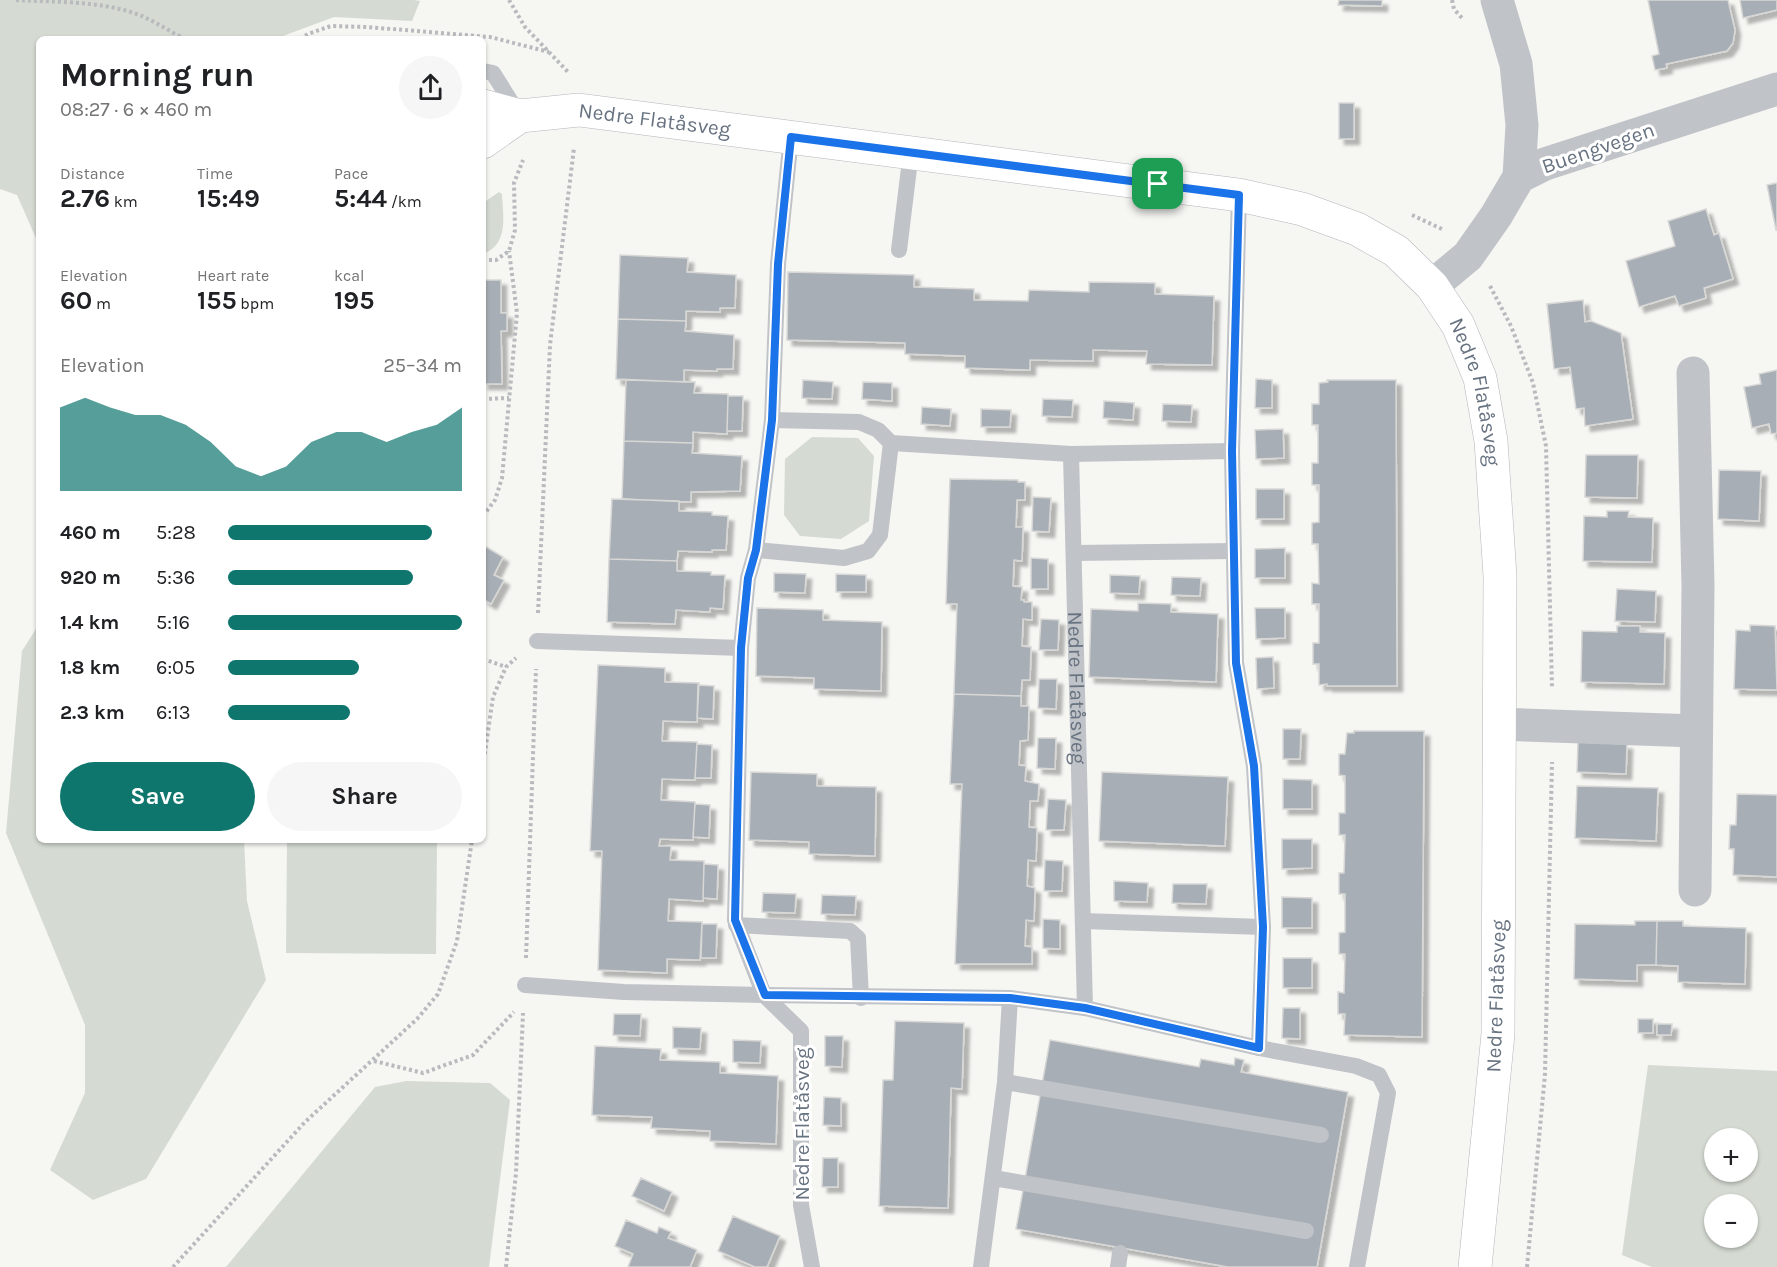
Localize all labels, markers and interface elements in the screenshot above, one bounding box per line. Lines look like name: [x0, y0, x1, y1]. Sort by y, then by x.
text: Morning run: [60, 56, 254, 94]
button: share: [399, 56, 462, 119]
text: 08:27 · 6 × 460 m: [60, 98, 212, 121]
street label: Nedre Flatåsveg: [577, 98, 732, 141]
street label: Buengvegen: [1538, 117, 1658, 179]
pin: [1132, 158, 1183, 209]
text: Distance: [60, 164, 125, 183]
text: Time: [197, 164, 233, 183]
text: Pace: [334, 164, 368, 183]
icon: arrive: [1141, 167, 1174, 200]
text: 2.76: [60, 183, 110, 214]
text: 15:49: [197, 183, 260, 214]
text: 5:44: [334, 183, 387, 214]
text: km: [110, 192, 138, 211]
text: /km: [387, 192, 422, 211]
text: Elevation: [60, 266, 128, 285]
text: Heart rate: [197, 266, 269, 285]
text: kcal: [334, 266, 365, 285]
text: 60: [60, 285, 92, 316]
text: 155: [197, 285, 237, 316]
text: 195: [334, 285, 374, 316]
text: m: [92, 294, 111, 313]
text: bpm: [237, 294, 274, 313]
street label: Nedre Flatåsveg: [1444, 314, 1505, 467]
text: Elevation: [60, 354, 145, 377]
text: 25–34 m: [383, 354, 462, 377]
text: 460 m: [60, 521, 121, 544]
text: 5:28: [156, 521, 196, 544]
text: 920 m: [60, 566, 121, 589]
text: 5:36: [156, 566, 195, 589]
text: 1.4 km: [60, 611, 119, 634]
text: 5:16: [156, 611, 190, 634]
street label: Nedre Flatåsveg: [1063, 611, 1091, 765]
text: 1.8 km: [60, 656, 120, 679]
text: 6:05: [156, 656, 195, 679]
text: 2.3 km: [60, 701, 125, 724]
text: 6:13: [156, 701, 190, 724]
button: Save: [60, 762, 255, 831]
button: Share: [267, 762, 462, 831]
street label: Nedre Flatåsveg: [1481, 919, 1511, 1073]
street label: Nedre Flatåsveg: [790, 1047, 814, 1201]
map controls: [1704, 1128, 1758, 1248]
button: +: [1704, 1128, 1758, 1182]
button: −: [1704, 1194, 1758, 1248]

